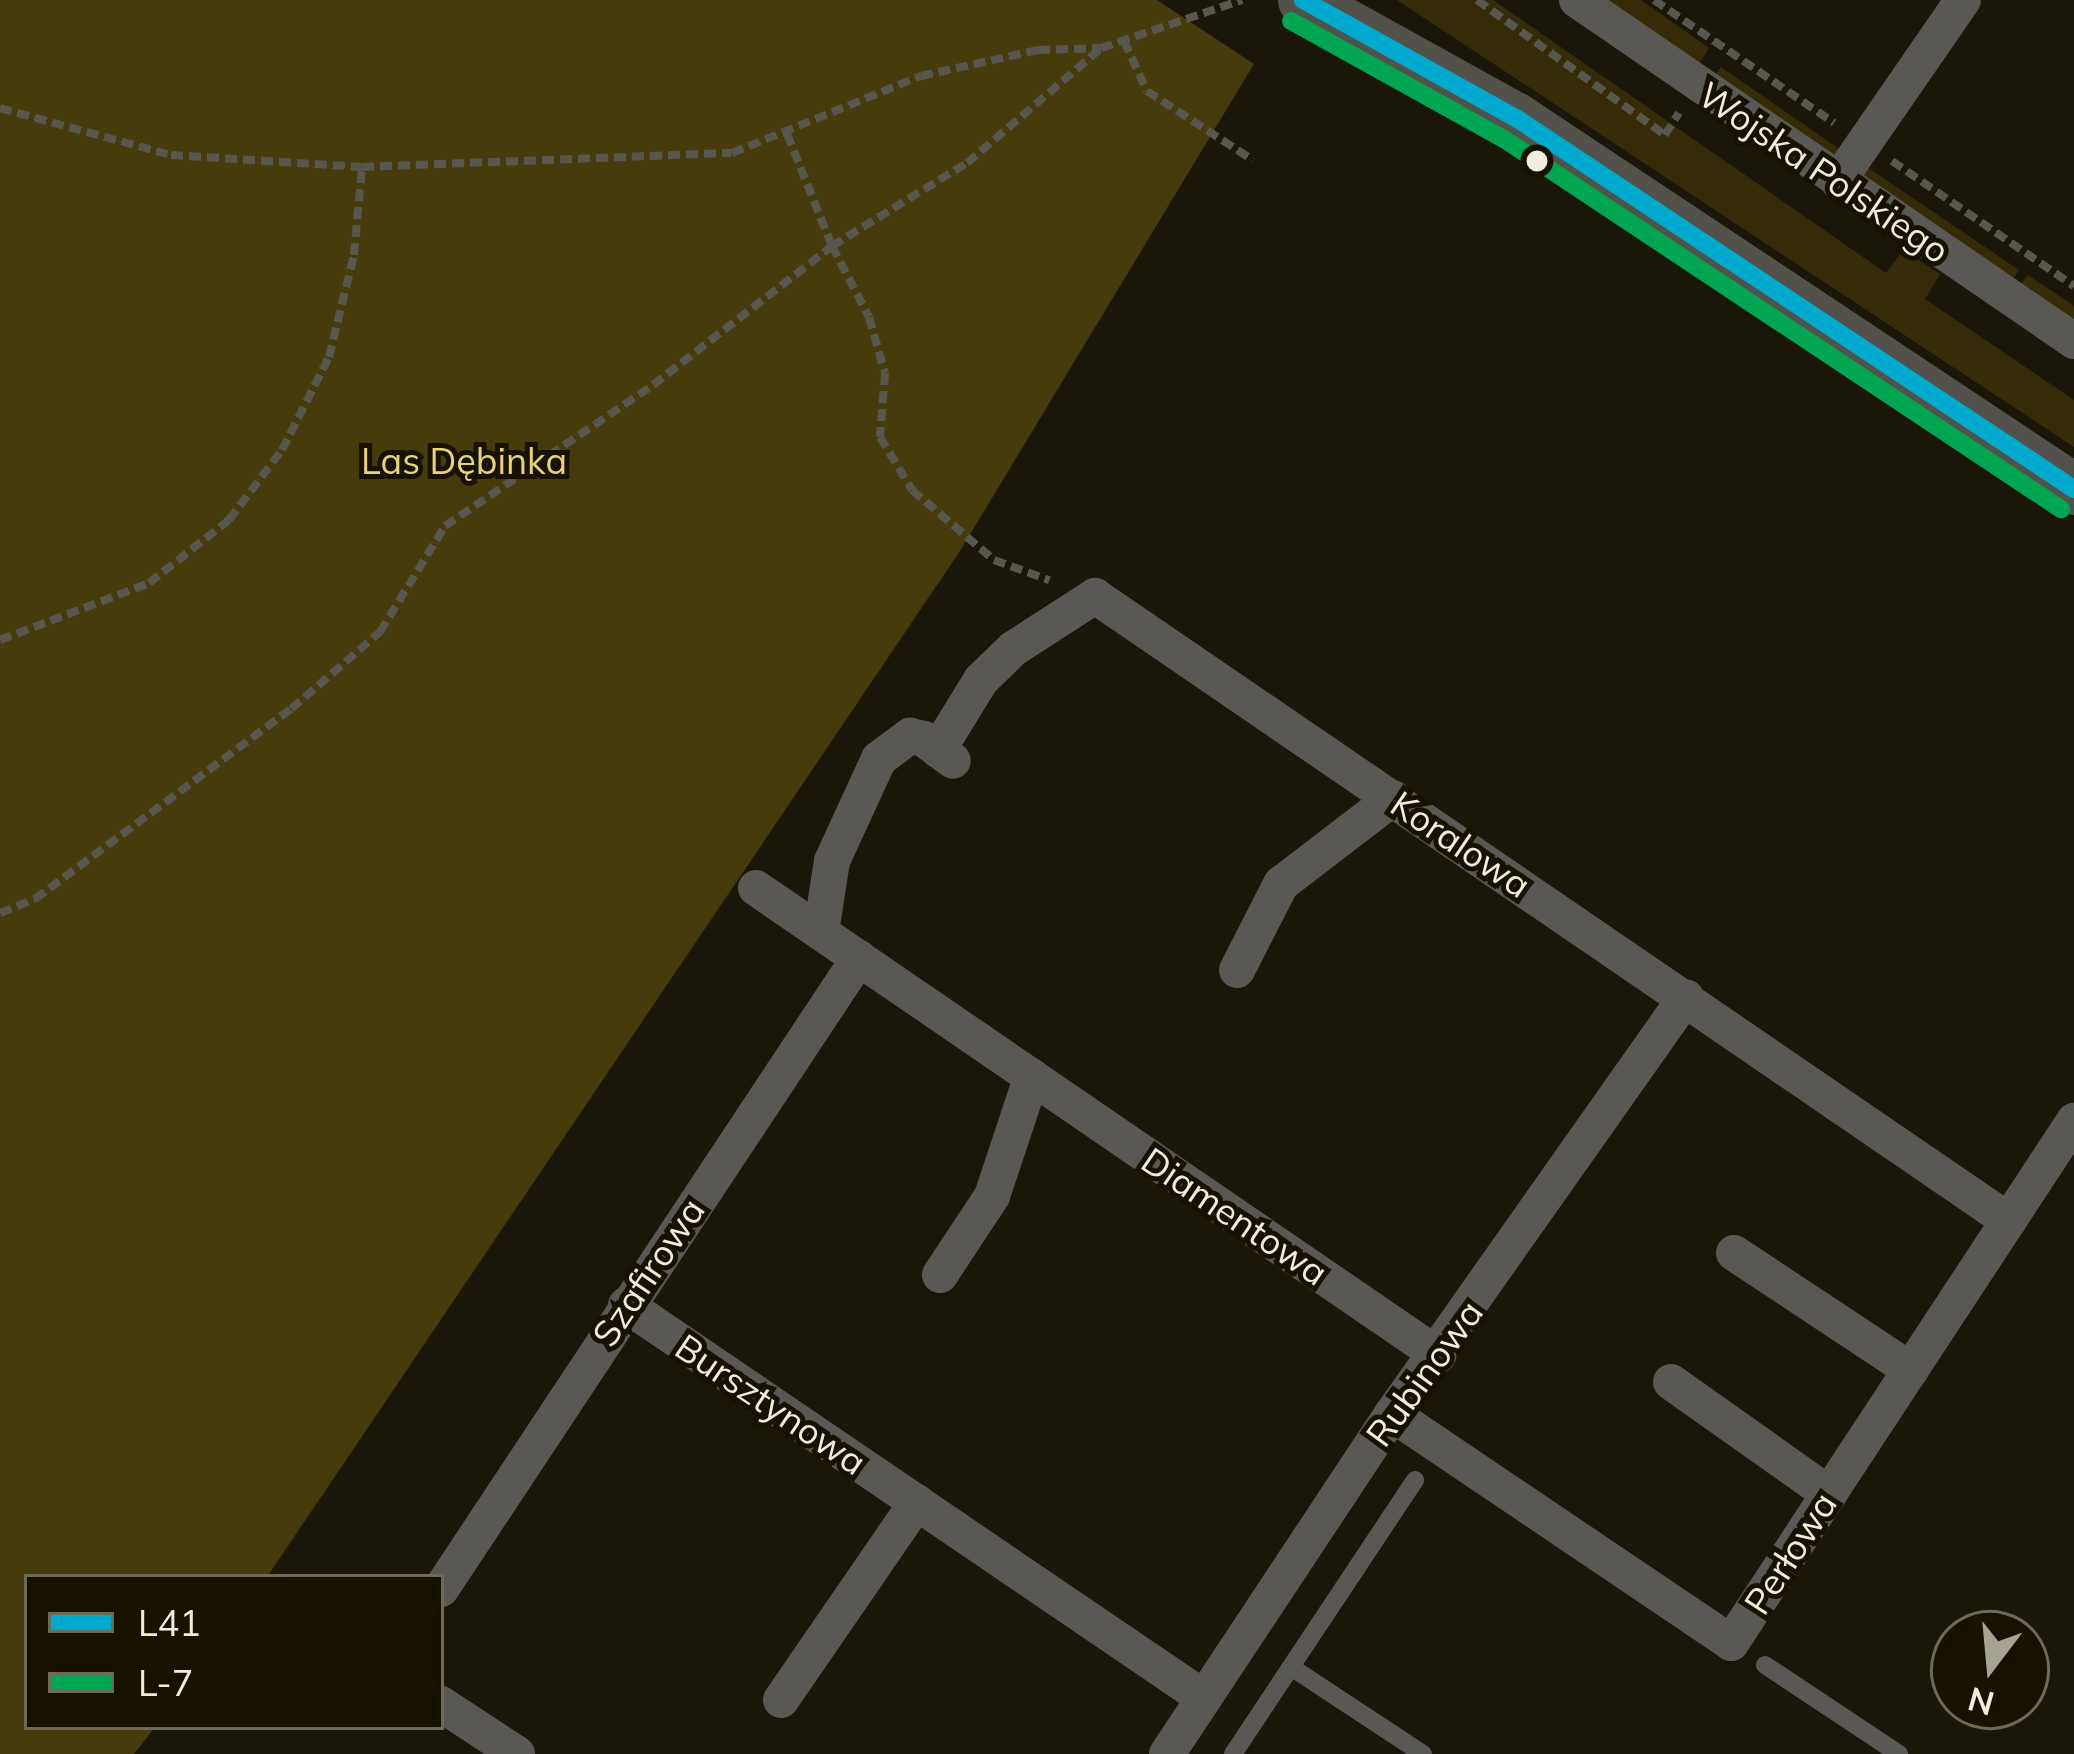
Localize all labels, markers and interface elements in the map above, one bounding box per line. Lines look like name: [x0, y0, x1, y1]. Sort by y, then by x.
street label: Wojska Polskiego: [1691, 72, 1957, 272]
unlabelled marker: [1526, 150, 1548, 172]
park label: Las Dębinka: [361, 439, 567, 483]
street label: Koralowa: [1383, 782, 1539, 906]
street label: Diamentowa: [1134, 1138, 1336, 1294]
street label: Szafirowa: [583, 1190, 713, 1354]
street label: Rubinowa: [1357, 1292, 1491, 1454]
street label: Bursztynowa: [668, 1324, 874, 1484]
street label: Perłowa: [1735, 1484, 1845, 1622]
legend: [24, 1574, 444, 1730]
text: L41: [138, 1600, 201, 1645]
north arrow: [1930, 1610, 2050, 1730]
text: L-7: [138, 1660, 193, 1705]
text: N: [1963, 1679, 1998, 1725]

